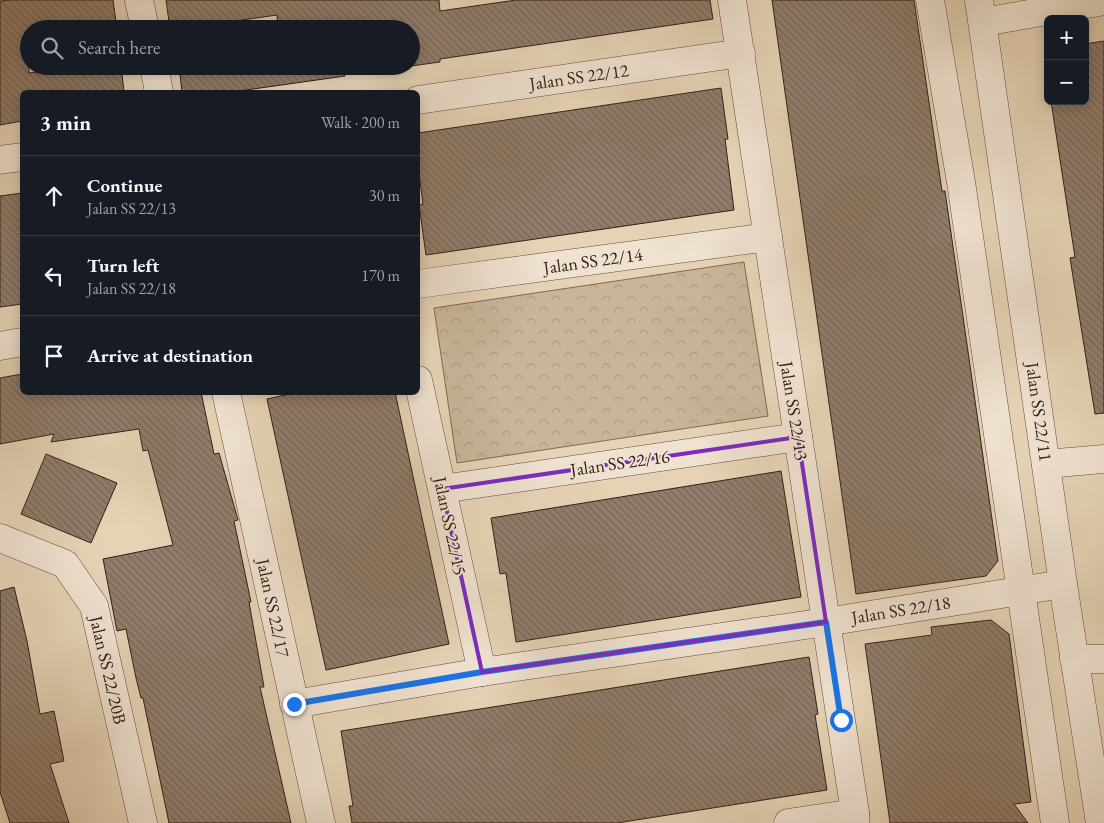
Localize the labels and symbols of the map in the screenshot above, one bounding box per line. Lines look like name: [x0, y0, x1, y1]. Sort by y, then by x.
street label: Jalan SS 22/12: [526, 58, 630, 95]
street label: Jalan SS 22/14: [540, 242, 644, 279]
street label: Jalan SS 22/13: [775, 358, 814, 462]
street label: Jalan SS 22/11: [1021, 359, 1058, 463]
street label: Jalan SS 22/16: [567, 444, 671, 481]
street label: Jalan SS 22/15: [428, 473, 472, 577]
street label: Jalan SS 22/17: [251, 555, 295, 660]
street label: Jalan SS 22/18: [848, 590, 952, 629]
street label: Jalan SS 22/20B: [84, 611, 132, 726]
route end: [283, 693, 306, 716]
route start: [830, 709, 853, 732]

